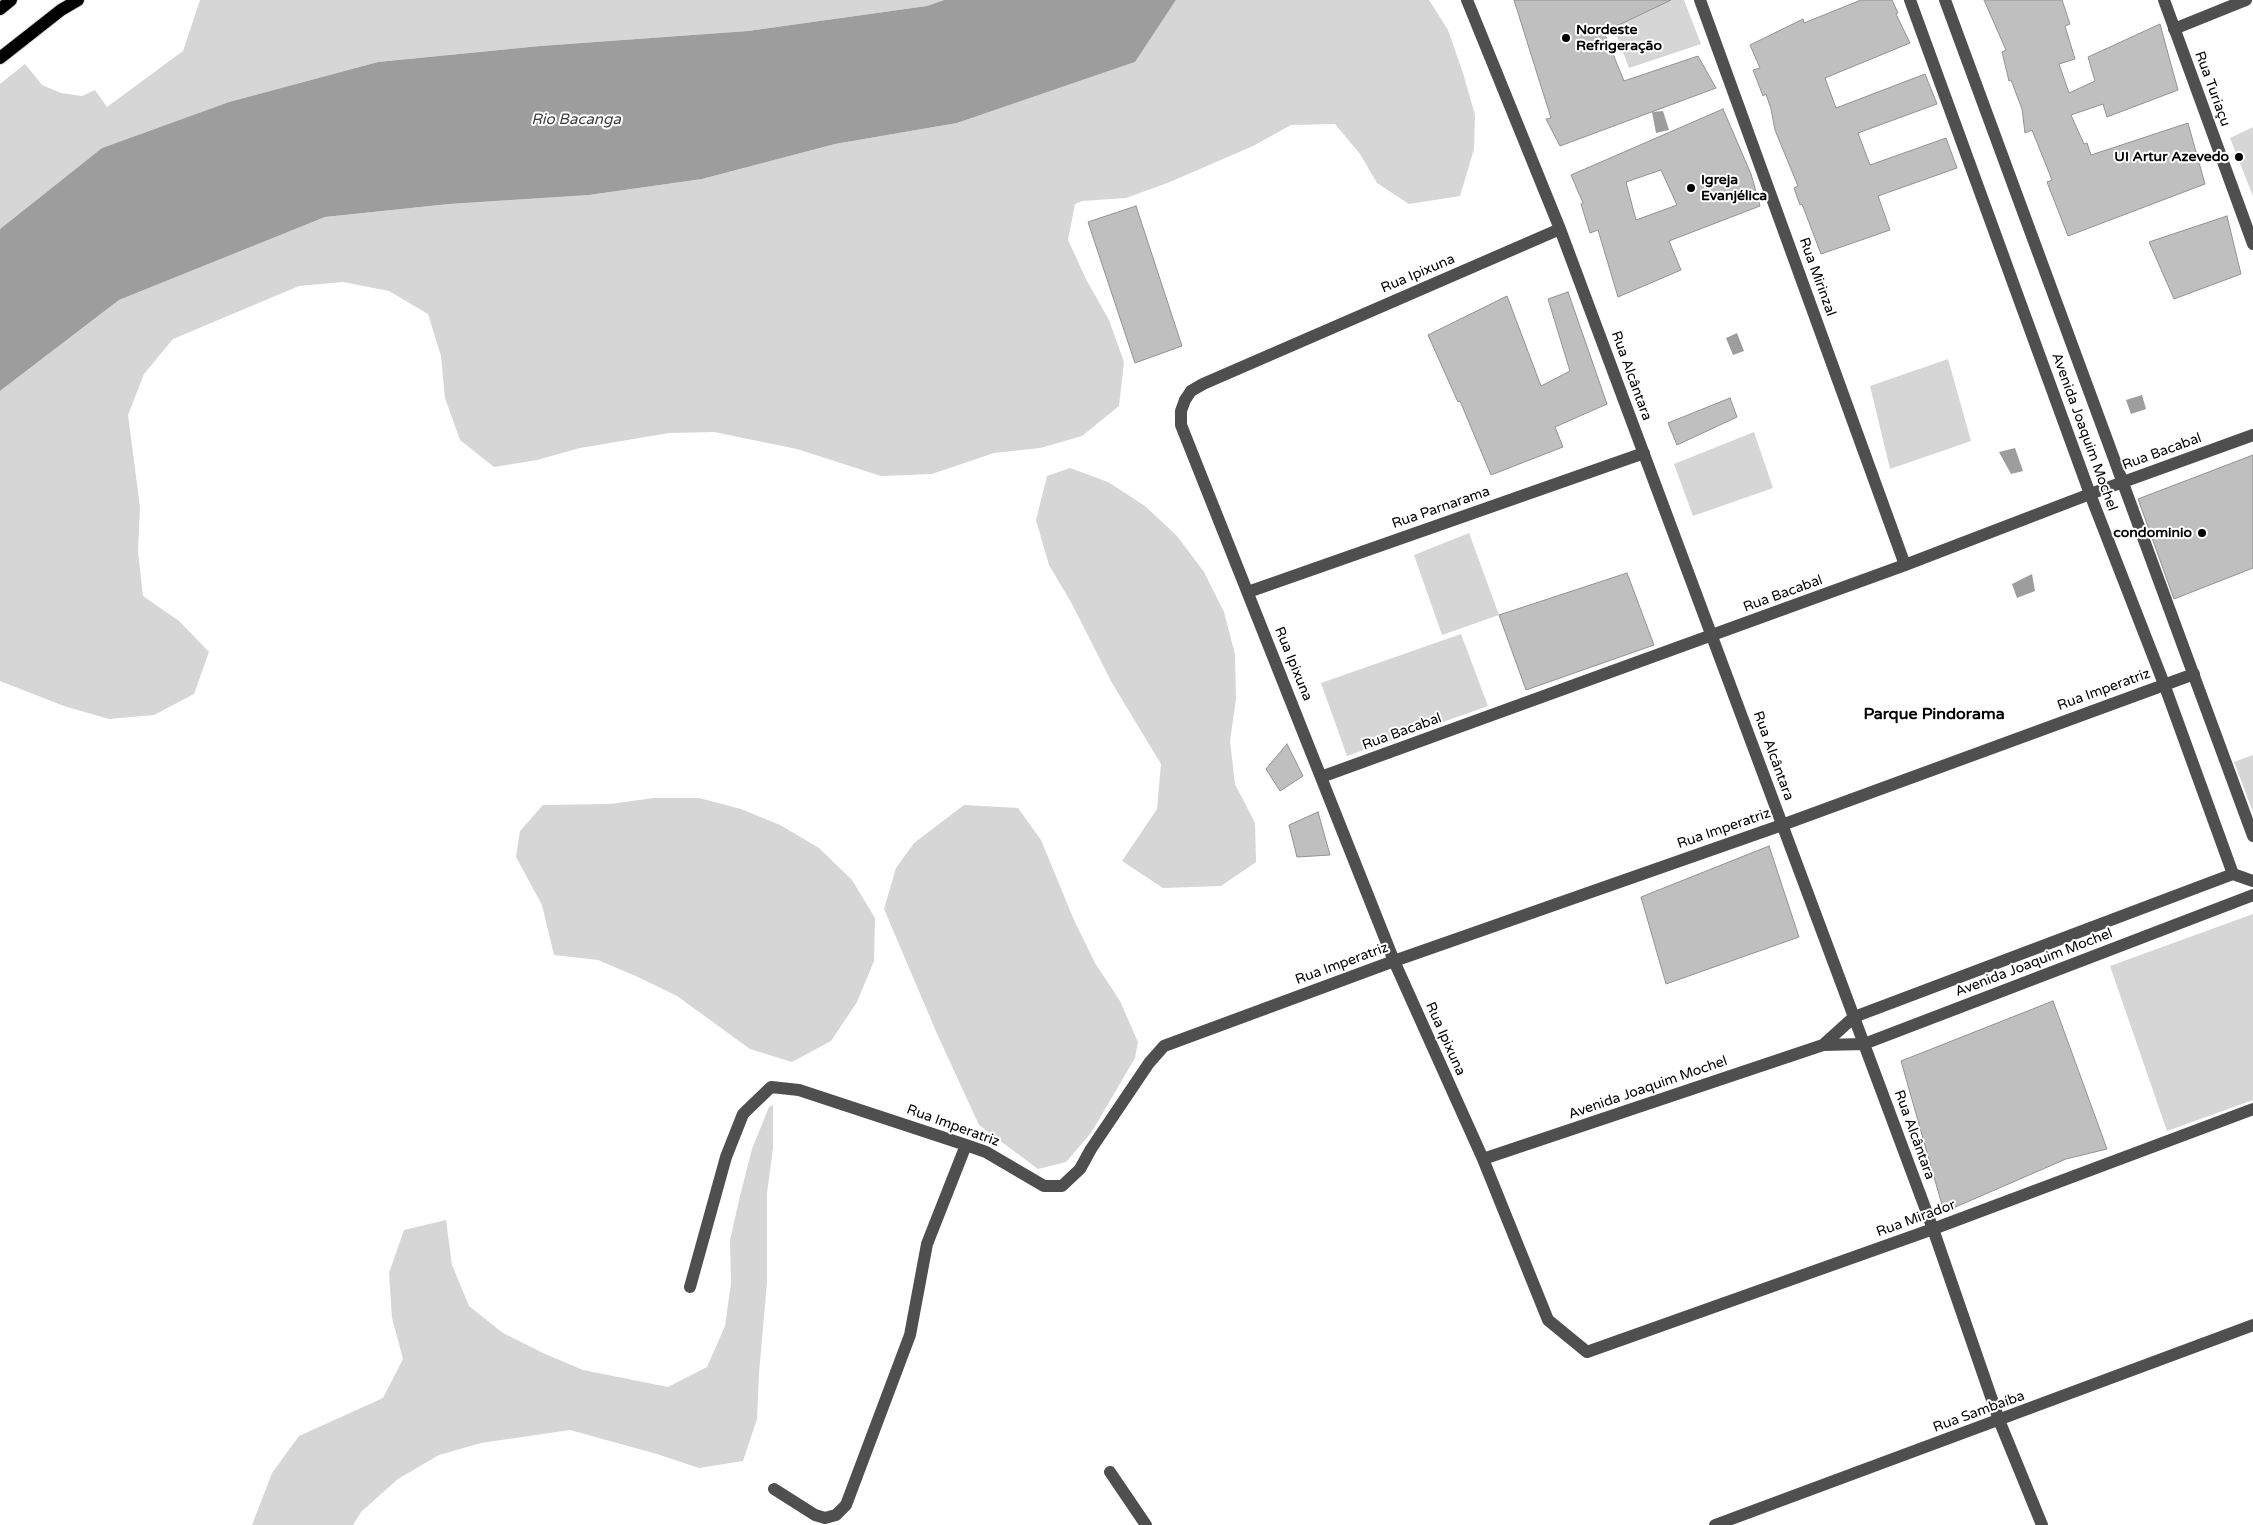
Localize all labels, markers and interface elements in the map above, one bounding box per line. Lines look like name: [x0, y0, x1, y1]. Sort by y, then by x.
place label: Nordeste Refrigeração: [1576, 22, 1662, 54]
marker: Nordeste Refrigeração: [1560, 32, 1572, 44]
street label: Rua Turiaçu: [2191, 49, 2233, 129]
water label: Rio Bacanga: [531, 111, 621, 129]
place label: UI Artur Azevedo: [2114, 149, 2229, 165]
marker: UI Artur Azevedo: [2233, 151, 2245, 163]
place label: Igreja Evanjélica: [1701, 172, 1767, 204]
marker: Igreja Evanjélica: [1685, 182, 1697, 194]
street label: Rua Mirinzal: [1795, 235, 1839, 319]
street label: Rua Ipixuna: [1379, 251, 1457, 297]
street label: Rua Alcântara: [1607, 329, 1655, 423]
street label: Avenida Joaquim Mochel: [2048, 351, 2120, 513]
street label: Rua Bacabal: [2120, 430, 2204, 474]
street label: Rua Parnarama: [1390, 483, 1492, 533]
place label: condominio: [2113, 525, 2192, 541]
marker: condominio: [2196, 527, 2208, 539]
street label: Rua Bacabal: [1741, 572, 1825, 616]
street label: Rua Ipixuna: [1270, 624, 1316, 704]
street label: Rua Imperatriz: [2055, 665, 2153, 715]
district label: Parque Pindorama: [1863, 705, 2005, 725]
street label: Rua Alcântara: [1749, 709, 1797, 803]
street label: Rua Bacabal: [1360, 710, 1444, 754]
street label: Rua Imperatriz: [1675, 805, 1773, 853]
street label: Avenida Joaquim Mochel: [1953, 925, 2115, 1001]
street label: Rua Imperatriz: [1293, 939, 1391, 989]
street label: Rua Ipixuna: [1421, 1000, 1469, 1078]
street label: Avenida Joaquim Mochel: [1566, 1053, 1730, 1123]
street label: Rua Alcântara: [1890, 1088, 1938, 1182]
street label: Rua Imperatriz: [904, 1101, 1002, 1151]
street label: Rua Mirador: [1874, 1197, 1958, 1241]
street label: Rua Sambaíba: [1931, 1388, 2027, 1436]

